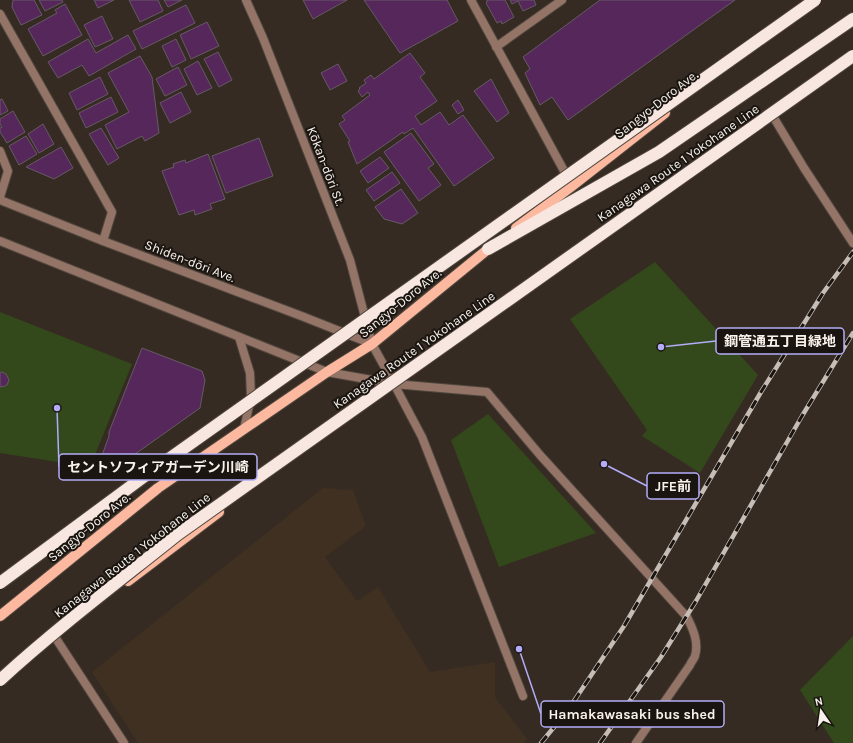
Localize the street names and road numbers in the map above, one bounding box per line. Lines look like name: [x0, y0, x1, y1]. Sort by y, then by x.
street label: Sangyo-Doro Ave.: [611, 67, 701, 141]
street label: Kanagawa Route 1 Yokohane Line: [594, 101, 762, 225]
street label: Kōkan-dōri St.: [304, 124, 348, 208]
street label: Shiden-dōri Ave.: [143, 237, 237, 285]
street label: Sangyo-Doro Ave.: [356, 265, 444, 341]
street label: Kanagawa Route 1 Yokohane Line: [330, 288, 498, 412]
street label: Sangyo-Doro Ave.: [45, 489, 133, 565]
street label: Kanagawa Route 1 Yokohane Line: [51, 489, 213, 621]

